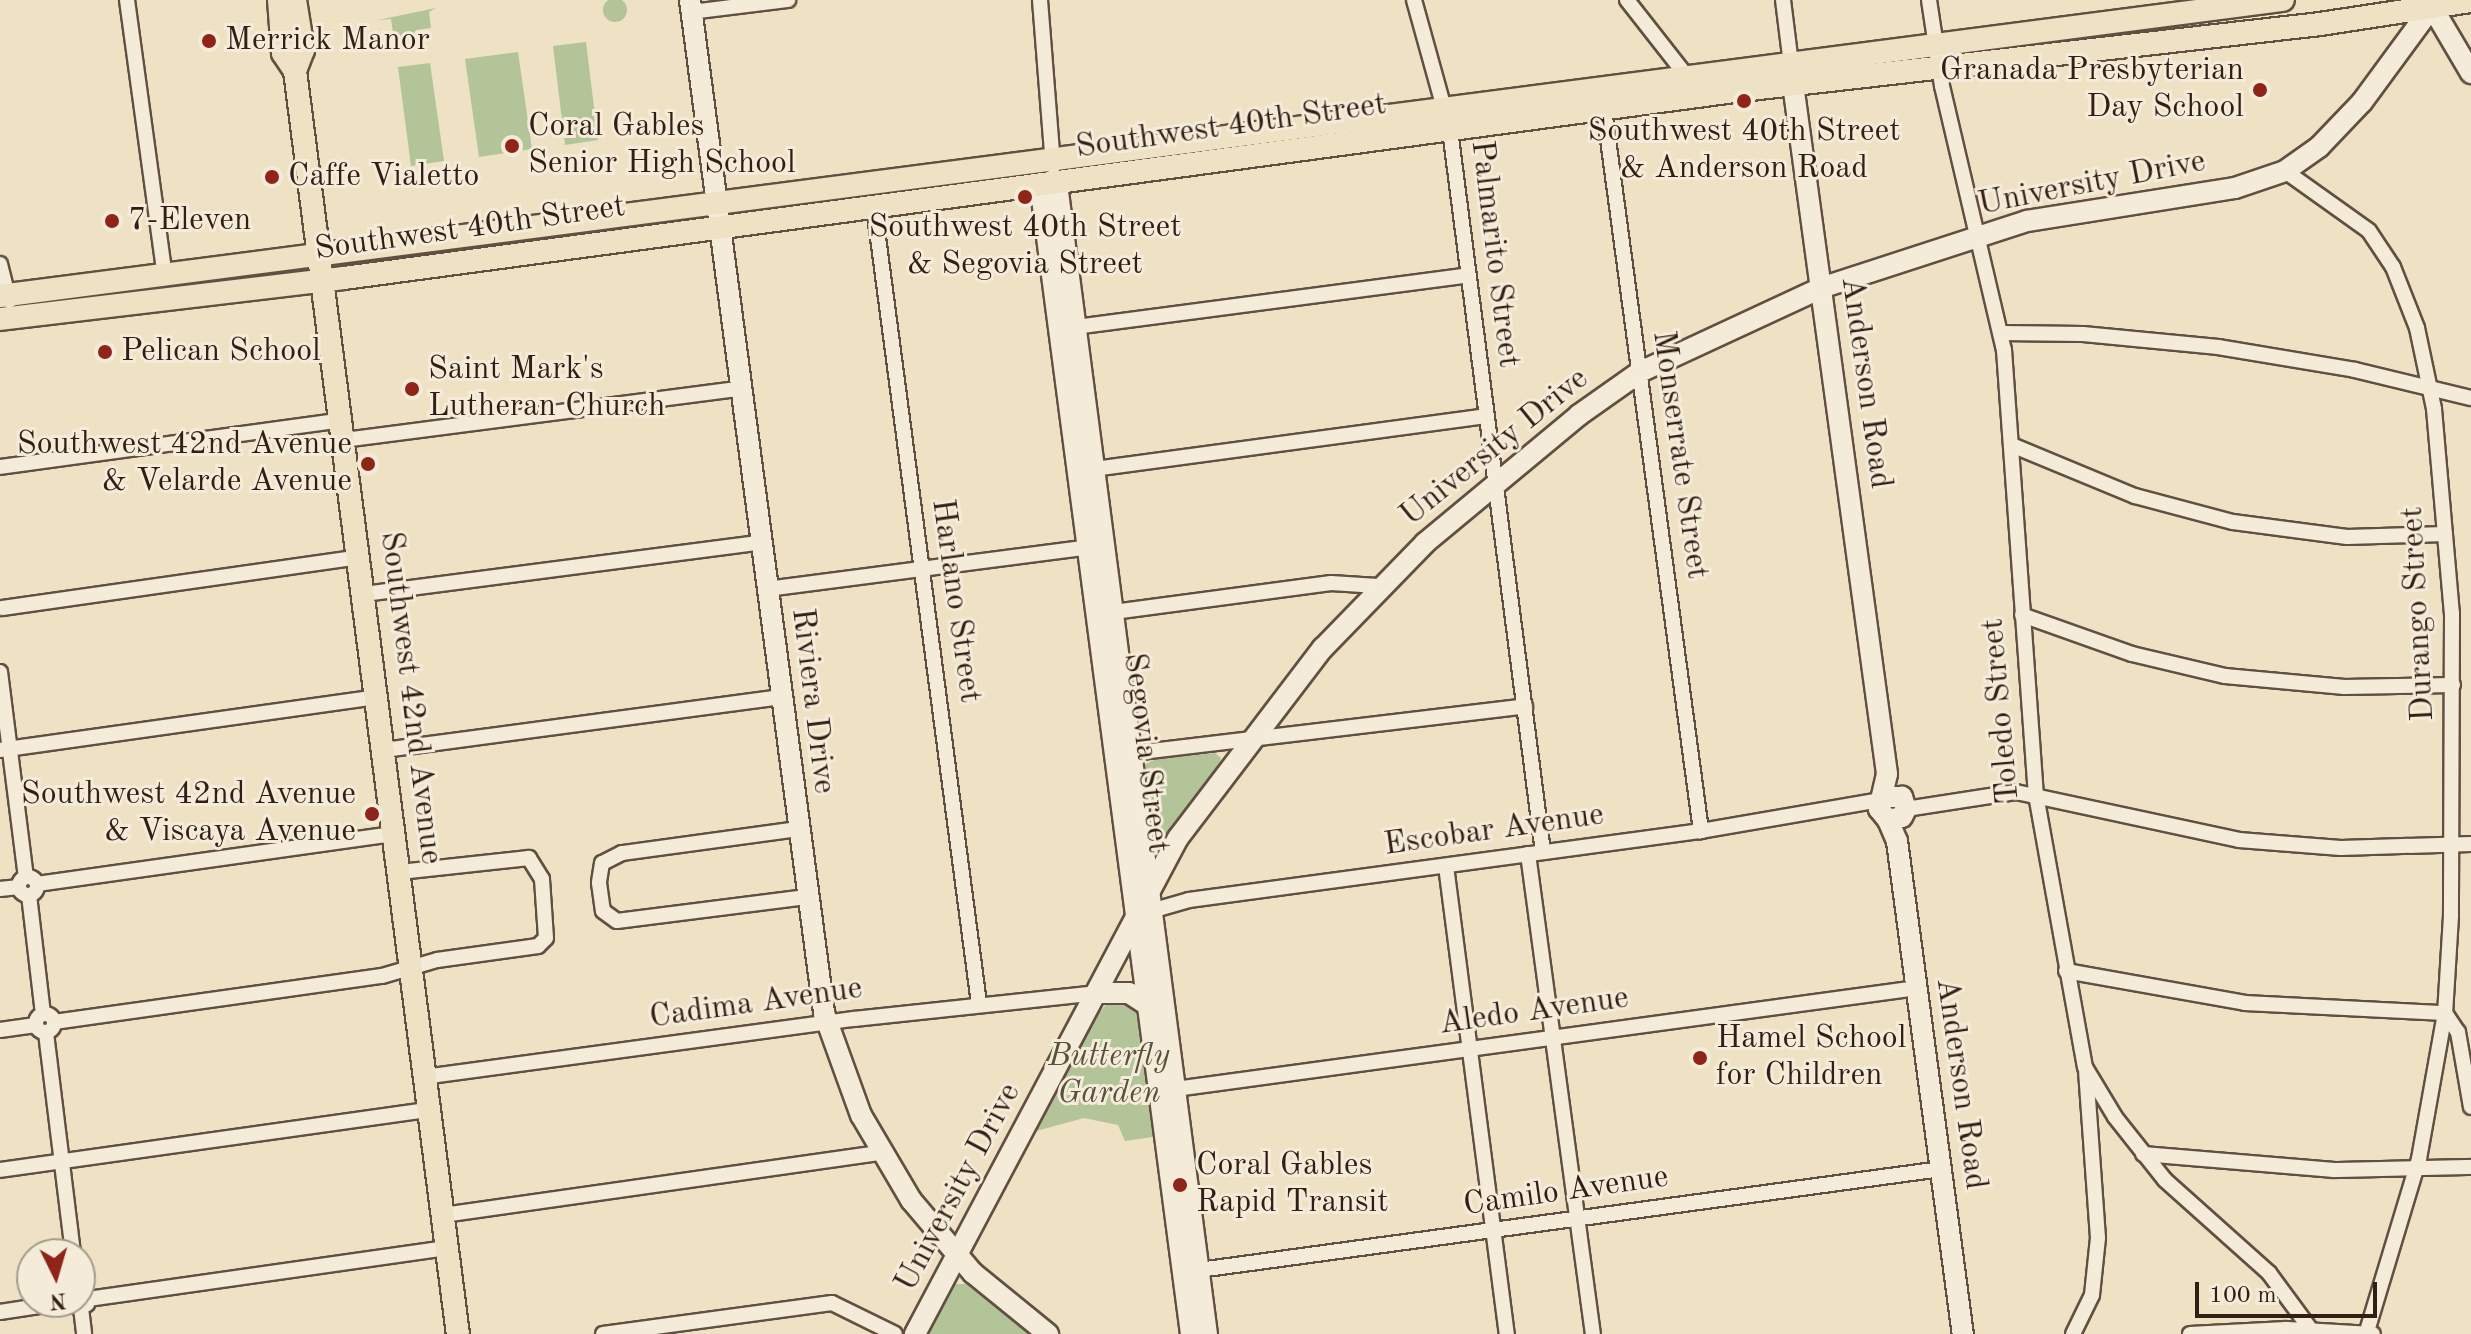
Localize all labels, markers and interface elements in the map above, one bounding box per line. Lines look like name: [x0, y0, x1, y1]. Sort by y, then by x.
place label: Merrick Manor: [225, 22, 430, 60]
marker: Merrick Manor: [200, 32, 218, 50]
place label: Granada Presbyterian Day School: [1940, 53, 2244, 128]
marker: Granada Presbyterian Day School: [2251, 81, 2269, 99]
street label: Southwest 40th Street: [1073, 86, 1389, 168]
marker: Southwest 40th Street & Anderson Road: [1735, 92, 1753, 110]
place label: Coral Gables Senior High School: [528, 109, 796, 184]
place label: Southwest 40th Street & Anderson Road: [1588, 114, 1900, 189]
marker: Coral Gables Senior High School: [503, 137, 521, 155]
street label: Palmarito Street: [1461, 138, 1527, 370]
street label: University Drive: [1975, 143, 2209, 225]
place label: Caffe Vialetto: [288, 158, 479, 196]
marker: Caffe Vialetto: [263, 168, 281, 186]
street label: Southwest 40th Street: [312, 188, 628, 270]
marker: Southwest 40th Street & Segovia Street: [1016, 188, 1034, 206]
place label: 7-Eleven: [128, 202, 251, 240]
place label: Southwest 40th Street & Segovia Street: [869, 210, 1181, 285]
marker: 7-Eleven: [103, 212, 121, 230]
street label: Anderson Road: [1831, 275, 1899, 491]
street label: Monserrate Street: [1643, 328, 1715, 582]
place label: Pelican School: [121, 333, 321, 371]
marker: Pelican School: [96, 343, 114, 361]
place label: Saint Mark's Lutheran Church: [428, 352, 665, 427]
street label: University Drive: [1393, 361, 1597, 535]
marker: Saint Mark's Lutheran Church: [403, 380, 421, 398]
place label: Southwest 42nd Avenue & Velarde Avenue: [17, 427, 352, 502]
marker: Southwest 42nd Avenue & Velarde Avenue: [359, 455, 377, 473]
street label: Harlano Street: [922, 497, 988, 705]
street label: Durango Street: [2394, 506, 2444, 722]
street label: Southwest 42nd Avenue: [371, 529, 449, 867]
street label: Riviera Drive: [782, 606, 842, 796]
street label: Toledo Street: [1975, 617, 2029, 805]
street label: Segovia Street: [1114, 651, 1176, 855]
place label: Southwest 42nd Avenue & Viscaya Avenue: [21, 777, 356, 852]
street label: Escobar Avenue: [1382, 797, 1606, 865]
marker: Southwest 42nd Avenue & Viscaya Avenue: [363, 805, 381, 823]
street label: Cadima Avenue: [647, 970, 865, 1038]
street label: Anderson Road: [1926, 976, 1994, 1192]
street label: Aledo Avenue: [1437, 980, 1631, 1044]
place label: Hamel School for Children: [1716, 1021, 1906, 1096]
park label: Butterfly Garden: [1048, 1039, 1170, 1114]
marker: Hamel School for Children: [1691, 1049, 1709, 1067]
street label: University Drive: [888, 1077, 1030, 1299]
place label: Coral Gables Rapid Transit: [1196, 1148, 1388, 1223]
street label: Camilo Avenue: [1461, 1159, 1671, 1225]
marker: Coral Gables Rapid Transit: [1171, 1176, 1189, 1194]
north arrow: [16, 1238, 96, 1318]
scale bar: [2199, 1266, 2381, 1316]
text: 100 m: [2209, 1284, 2277, 1308]
text: N: [49, 1288, 67, 1312]

